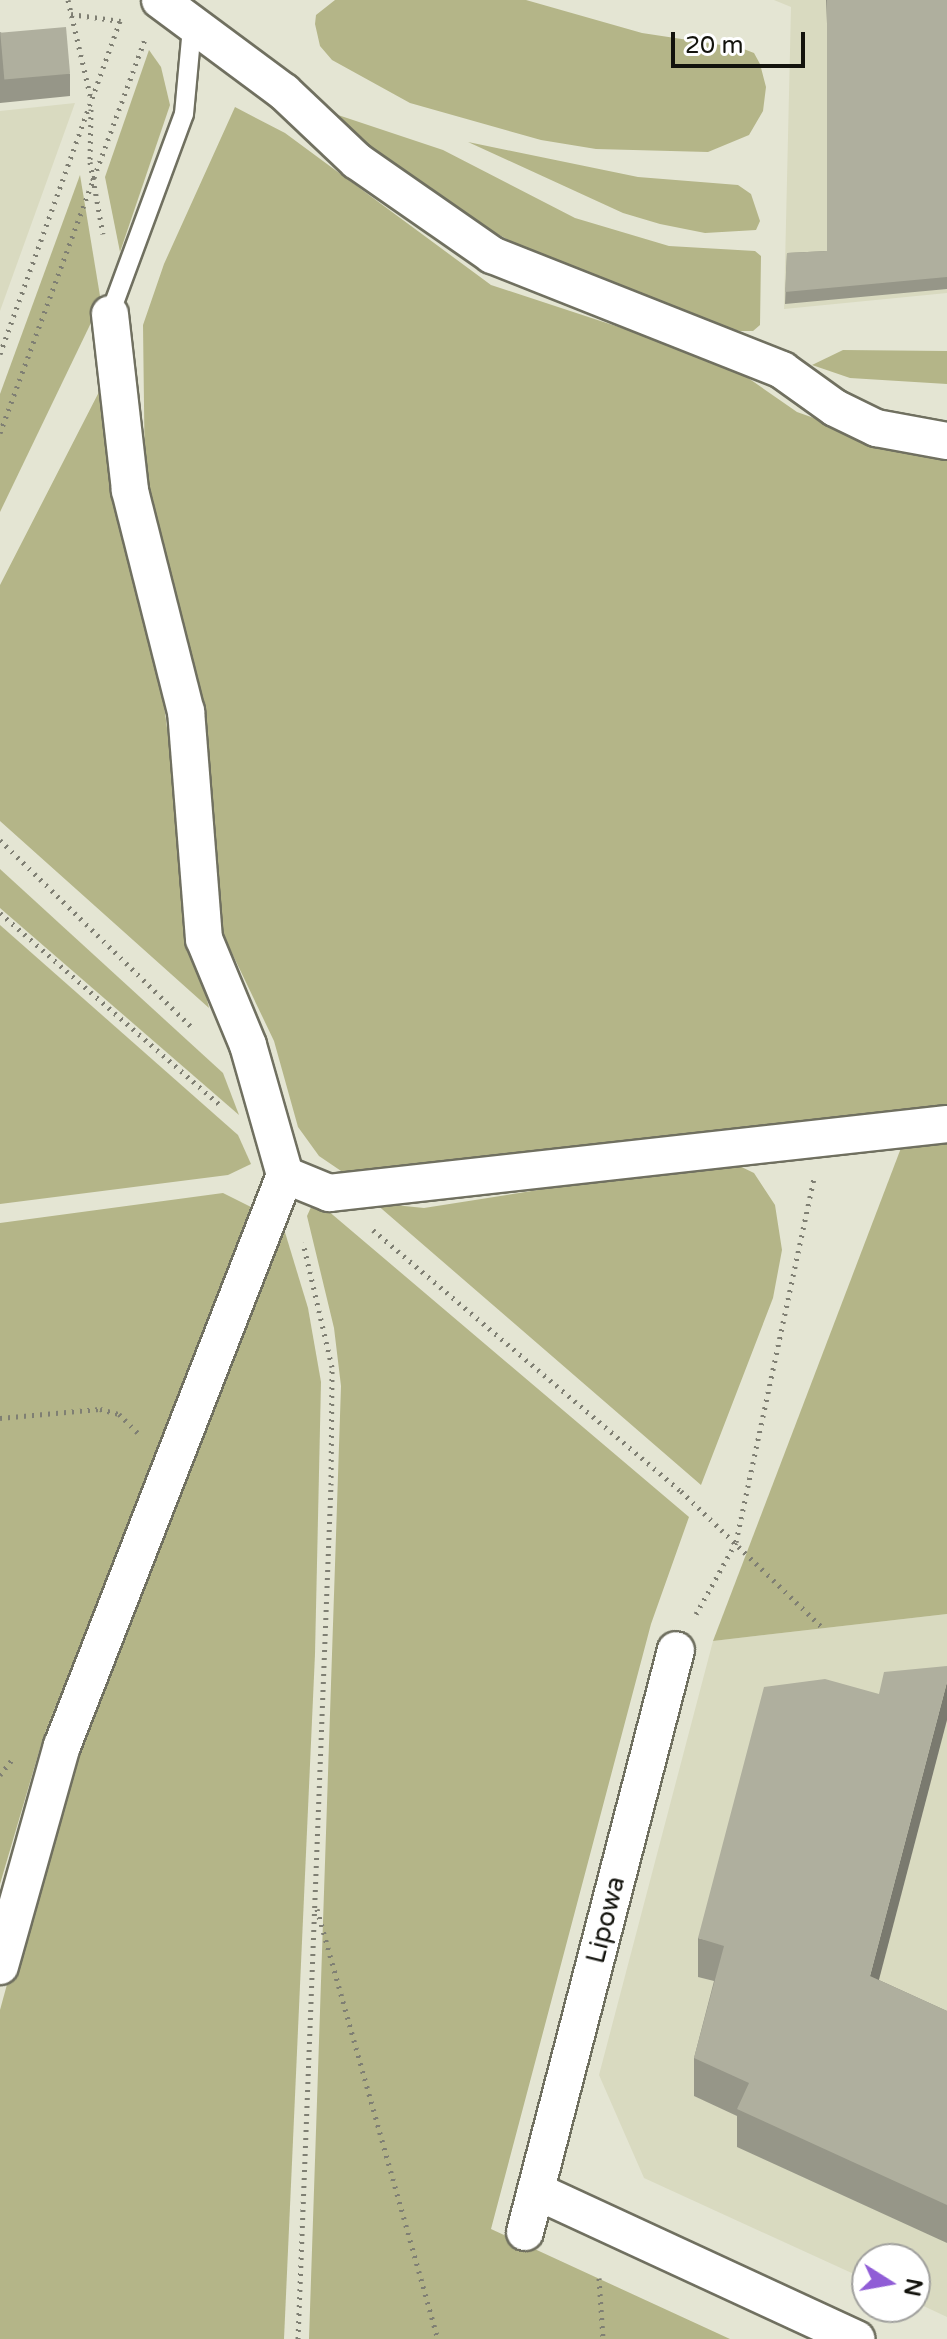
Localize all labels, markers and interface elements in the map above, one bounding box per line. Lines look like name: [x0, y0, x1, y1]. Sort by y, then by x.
scale bar: [675, 16, 809, 66]
text: 20 m: [685, 31, 743, 60]
street label: Lipowa: [580, 1873, 632, 1967]
north arrow: [851, 2243, 931, 2323]
text: N: [898, 2276, 927, 2298]

